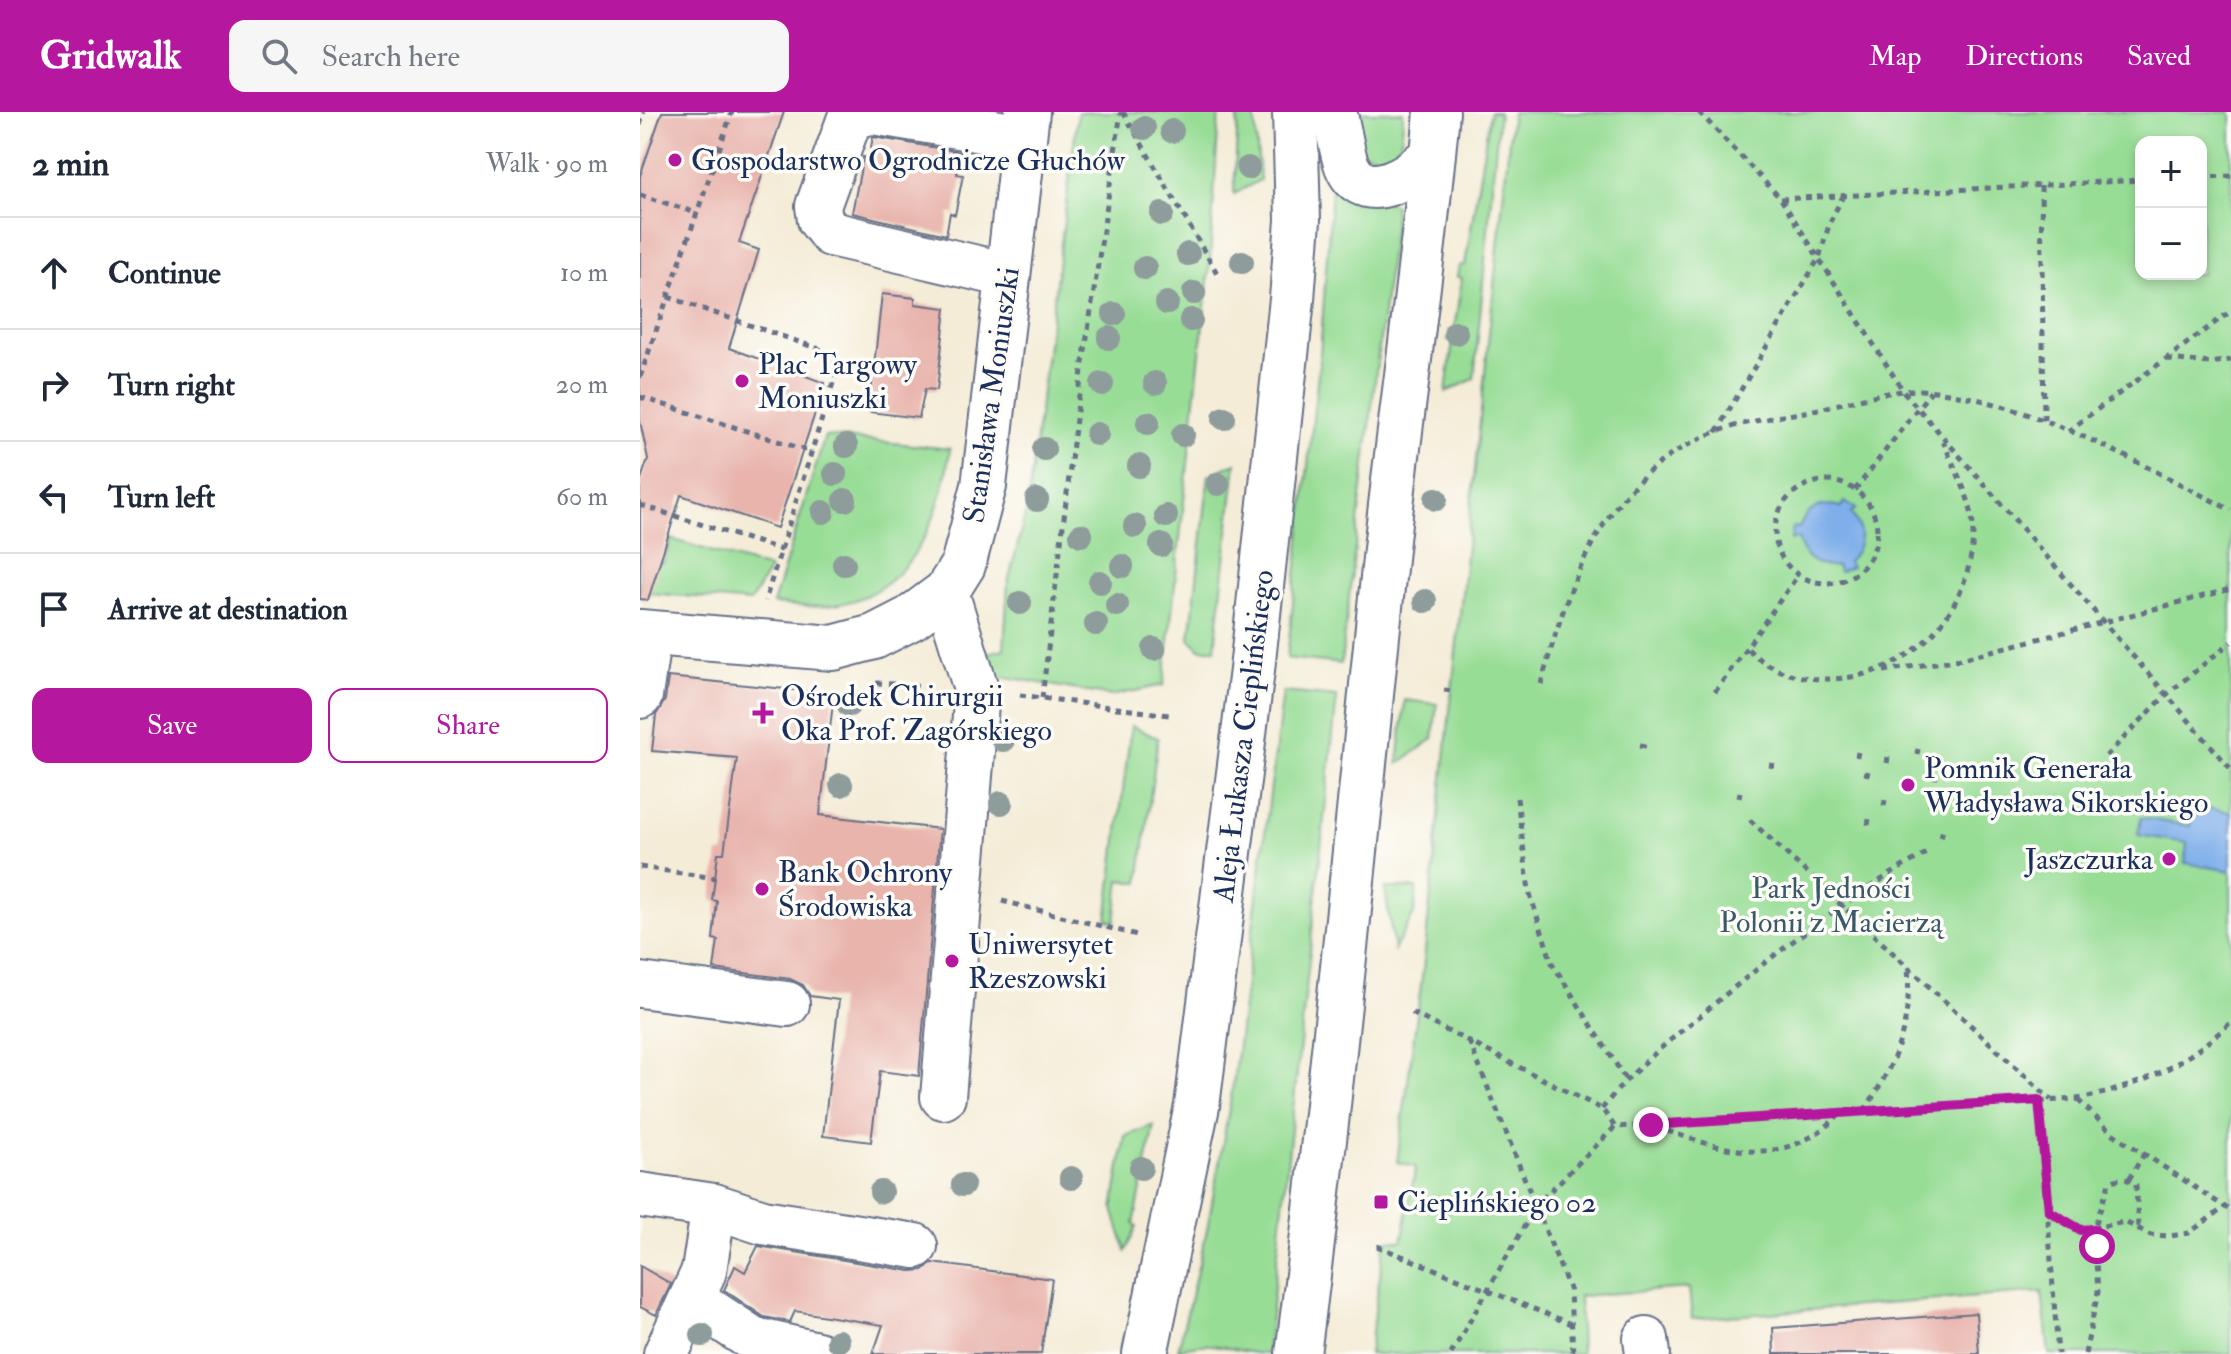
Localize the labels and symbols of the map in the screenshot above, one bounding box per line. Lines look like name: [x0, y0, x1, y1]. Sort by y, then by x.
place label: Gospodarstwo Ogrodnicze Głuchów: [691, 142, 1126, 179]
marker: Gospodarstwo Ogrodnicze Głuchów: [666, 151, 684, 169]
street label: Stanisława Moniuszki: [955, 265, 1028, 525]
place label: Plac Targowy Moniuszki: [758, 346, 918, 417]
marker: Plac Targowy Moniuszki: [733, 372, 751, 390]
street label: Aleja Łukasza Cieplińskiego: [1205, 568, 1282, 905]
place label: Ośrodek Chirurgii Oka Prof. Zagórskiego: [781, 678, 1052, 749]
marker: Ośrodek Chirurgii Oka Prof. Zagórskiego: [752, 702, 774, 724]
place label: Pomnik Generała Władysława Sikorskiego: [1923, 750, 2208, 821]
marker: Pomnik Generała Władysława Sikorskiego: [1899, 776, 1917, 794]
place label: Jaszczurka: [2024, 841, 2154, 878]
marker: Jaszczurka: [2160, 850, 2178, 868]
place label: Bank Ochrony Środowiska: [778, 854, 953, 925]
park label: Park Jedności Polonii z Macierzą: [1719, 870, 1945, 941]
marker: Bank Ochrony Środowiska: [753, 880, 771, 898]
place label: Uniwersytet Rzeszowski: [968, 926, 1113, 997]
marker: Uniwersytet Rzeszowski: [943, 952, 961, 970]
route end: [1633, 1107, 1669, 1143]
place label: Cieplińskiego 02: [1397, 1184, 1596, 1221]
marker: Cieplińskiego 02: [1372, 1193, 1390, 1211]
route start: [2079, 1228, 2115, 1264]

